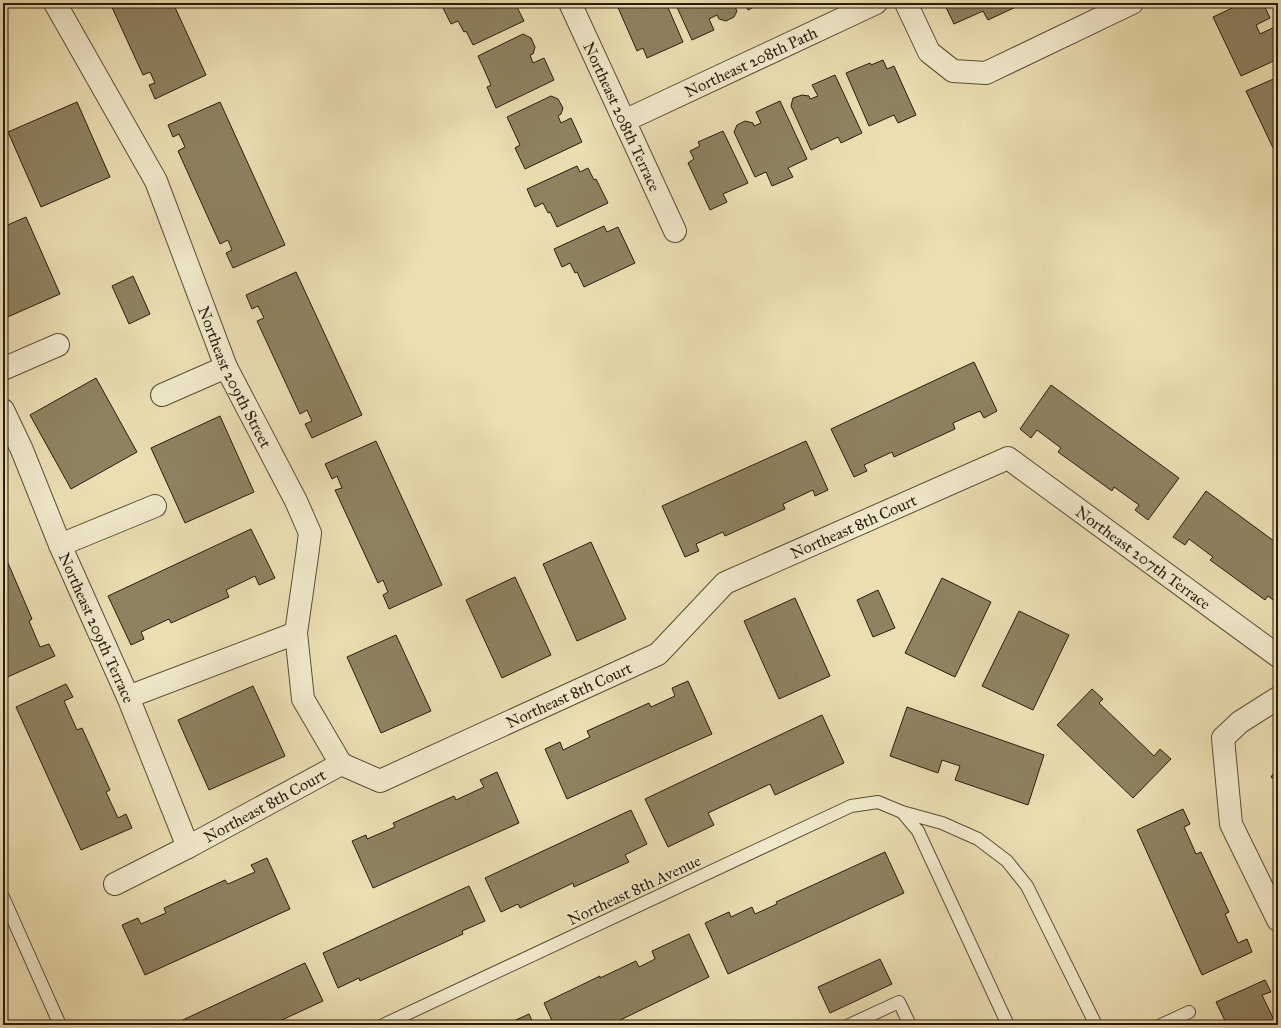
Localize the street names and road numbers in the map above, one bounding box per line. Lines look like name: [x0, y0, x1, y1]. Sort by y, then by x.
street label: Northeast 208th Path: [681, 22, 820, 101]
street label: Northeast 208th Terrace: [580, 39, 665, 195]
street label: Northeast 209th Street: [194, 303, 276, 451]
street label: Northeast 8th Court: [787, 490, 920, 563]
street label: Northeast 207th Terrace: [1072, 502, 1215, 613]
street label: Northeast 209th Terrace: [55, 549, 139, 706]
street label: Northeast 8th Court: [503, 658, 635, 732]
street label: Northeast 8th Court: [200, 764, 329, 846]
street label: Northeast 8th Avenue: [564, 851, 704, 929]

